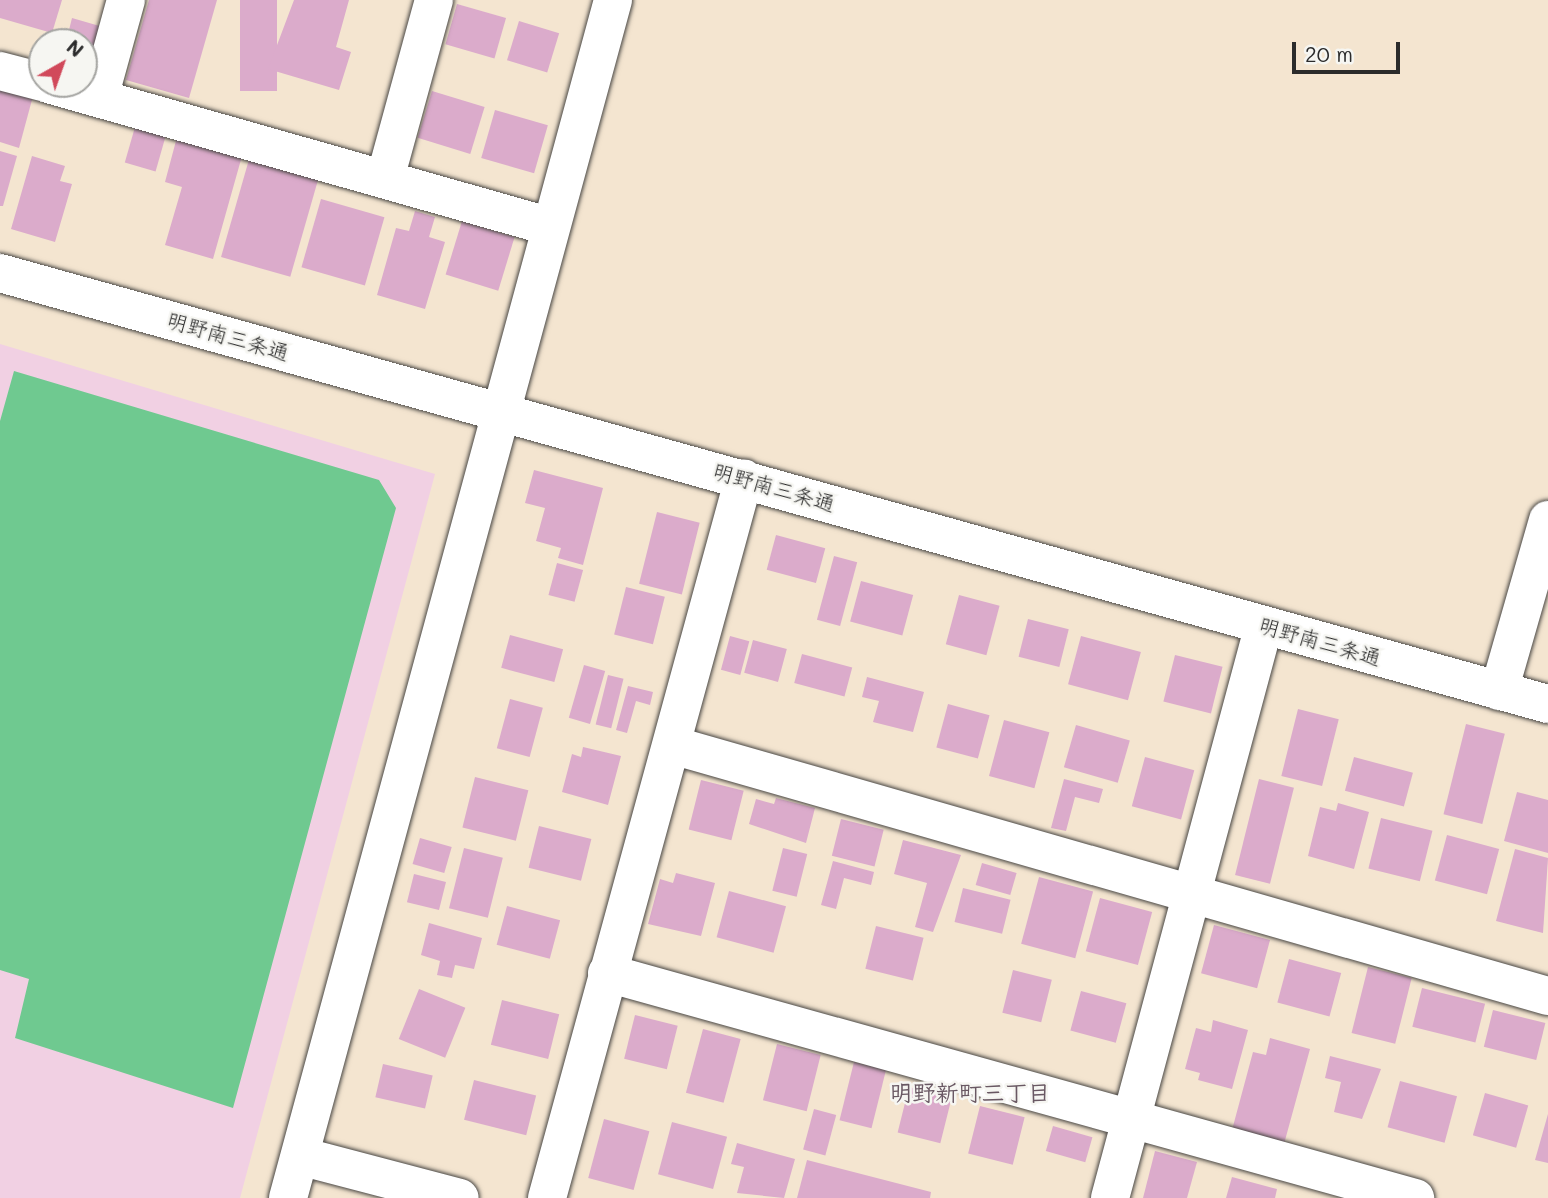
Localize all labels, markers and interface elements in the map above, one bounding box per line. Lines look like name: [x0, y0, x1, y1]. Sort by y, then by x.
north arrow: [28, 28, 98, 98]
scale bar: [1296, 28, 1404, 72]
text: N: [62, 34, 89, 62]
text: 20 m: [1305, 40, 1353, 67]
street label: 明野南三条通: [164, 307, 292, 365]
street label: 明野南三条通: [710, 458, 838, 516]
street label: 明野南三条通: [1256, 612, 1384, 670]
district label: 明野新町三丁目: [890, 1078, 1050, 1106]

